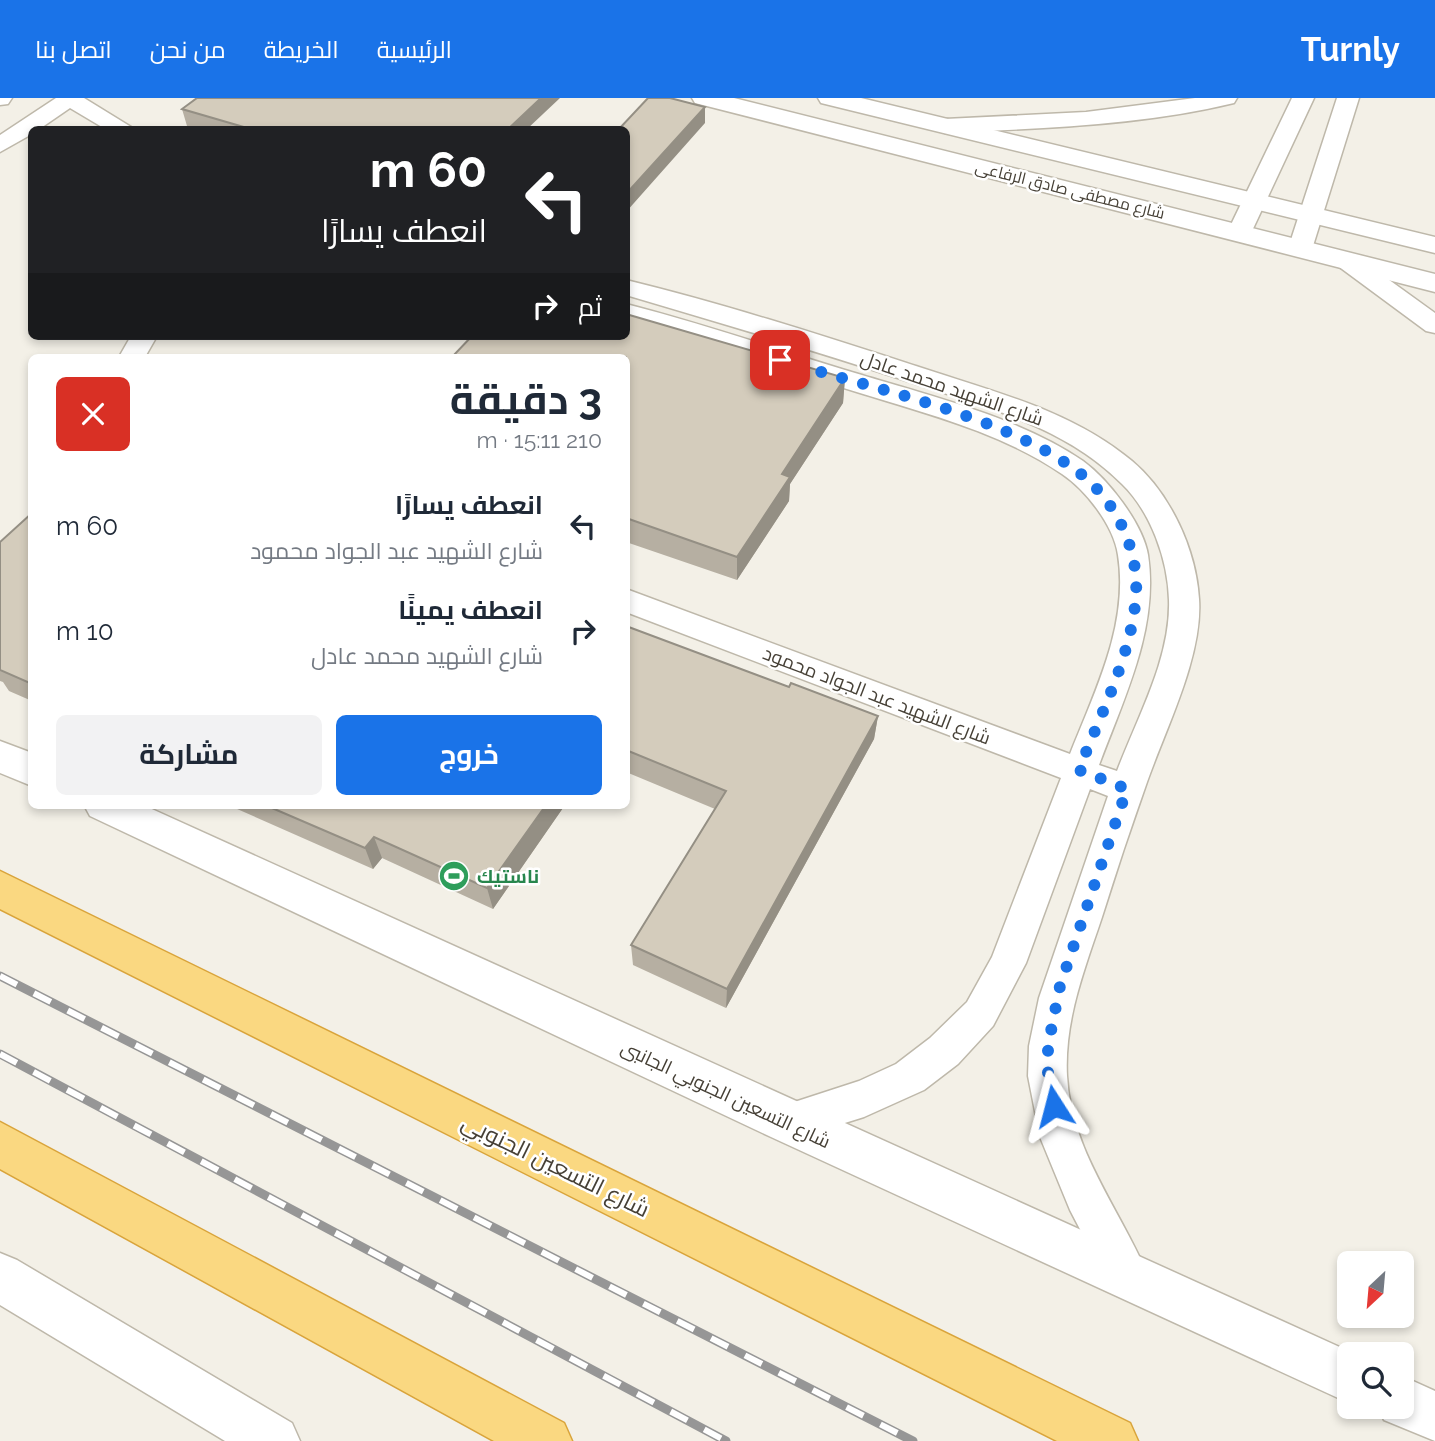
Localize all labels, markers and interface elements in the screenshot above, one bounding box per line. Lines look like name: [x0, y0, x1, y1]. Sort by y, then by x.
text: Turnly: [1301, 30, 1400, 69]
text: اتصل بنا: [35, 35, 112, 64]
text: من نحن: [150, 35, 226, 64]
text: الخريطة: [264, 35, 339, 64]
text: الرئيسية: [377, 35, 452, 64]
text: 60 m: [370, 141, 487, 198]
icon: left: [511, 154, 602, 245]
street label: شارع مصطفى صادق الرفاعى: [973, 157, 1167, 225]
text: انعطف يسارًا: [321, 212, 487, 249]
icon: right: [526, 287, 564, 325]
text: ثم: [578, 292, 602, 322]
pin: [750, 330, 810, 390]
icon: arrive: [761, 341, 799, 379]
street label: شارع الشهيد محمد عادل: [857, 346, 1046, 432]
text: 3 دقيقة: [450, 375, 602, 424]
button: close: [56, 377, 130, 451]
text: 210 m · 15:11: [477, 426, 602, 453]
text: انعطف يسارًا: [395, 490, 543, 520]
icon: left: [564, 507, 602, 545]
text: 60 m: [56, 511, 118, 541]
text: شارع الشهيد عبد الجواد محمود: [250, 537, 543, 564]
text: انعطف يمينًا: [398, 595, 543, 625]
icon: right: [564, 612, 602, 650]
text: 10 m: [56, 616, 114, 646]
street label: شارع الشهيد عبد الجواد محمود: [759, 641, 994, 751]
text: شارع الشهيد محمد عادل: [311, 642, 543, 669]
button: مشاركة: [56, 715, 322, 795]
button: خروج: [336, 715, 602, 795]
sports icon: ناستيك: [437, 859, 471, 893]
place label: ناستيك: [477, 865, 539, 887]
street label: شارع التسعين الجنوبي الجانبى: [616, 1036, 834, 1156]
position arrow: [1017, 1069, 1091, 1143]
street label: شارع التسعين الجنوبي: [455, 1108, 654, 1227]
north arrow: [1337, 1251, 1414, 1328]
map controls: [1337, 1251, 1414, 1419]
button: search: [1337, 1342, 1414, 1419]

